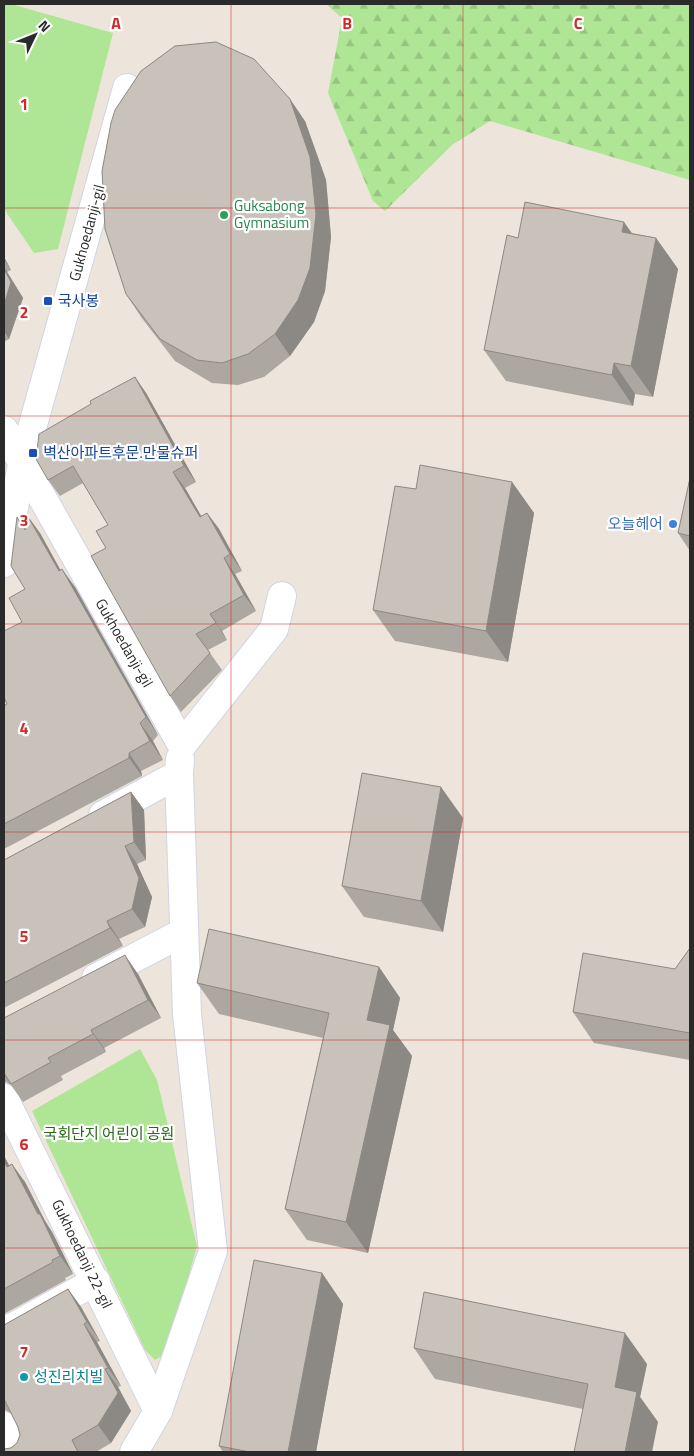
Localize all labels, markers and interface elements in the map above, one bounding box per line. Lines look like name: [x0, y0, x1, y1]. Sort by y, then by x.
north arrow: [10, 10, 60, 60]
text: A: [111, 11, 121, 35]
text: B: [342, 11, 352, 35]
text: C: [574, 11, 583, 35]
text: N: [34, 15, 56, 37]
text: 1: [20, 92, 28, 116]
street label: Gukhoedanji-gil: [63, 182, 110, 284]
place label: Guksabong Gymnasium: [234, 194, 309, 234]
marker: Guksabong Gymnasium: [218, 209, 230, 221]
place label: 국사봉: [58, 289, 99, 312]
marker: 국사봉: [42, 295, 54, 307]
text: 2: [20, 300, 28, 324]
place label: 벽산아파트후문.만물슈퍼: [43, 441, 198, 464]
marker: 벽산아파트후문.만물슈퍼: [27, 447, 39, 459]
text: 3: [20, 508, 28, 532]
place label: 오늘헤어: [608, 512, 663, 535]
marker: 오늘헤어: [667, 518, 679, 530]
street label: Gukhoedanji-gil: [90, 594, 159, 691]
text: 4: [20, 716, 29, 740]
text: 5: [20, 924, 29, 948]
park label: 국회단지 어린이 공원: [44, 1122, 174, 1145]
text: 6: [20, 1132, 29, 1156]
street label: Gukhoedanji 22-gil: [46, 1195, 119, 1312]
text: 7: [20, 1340, 28, 1364]
place label: 성진리치빌: [34, 1365, 103, 1388]
marker: 성진리치빌: [18, 1371, 30, 1383]

